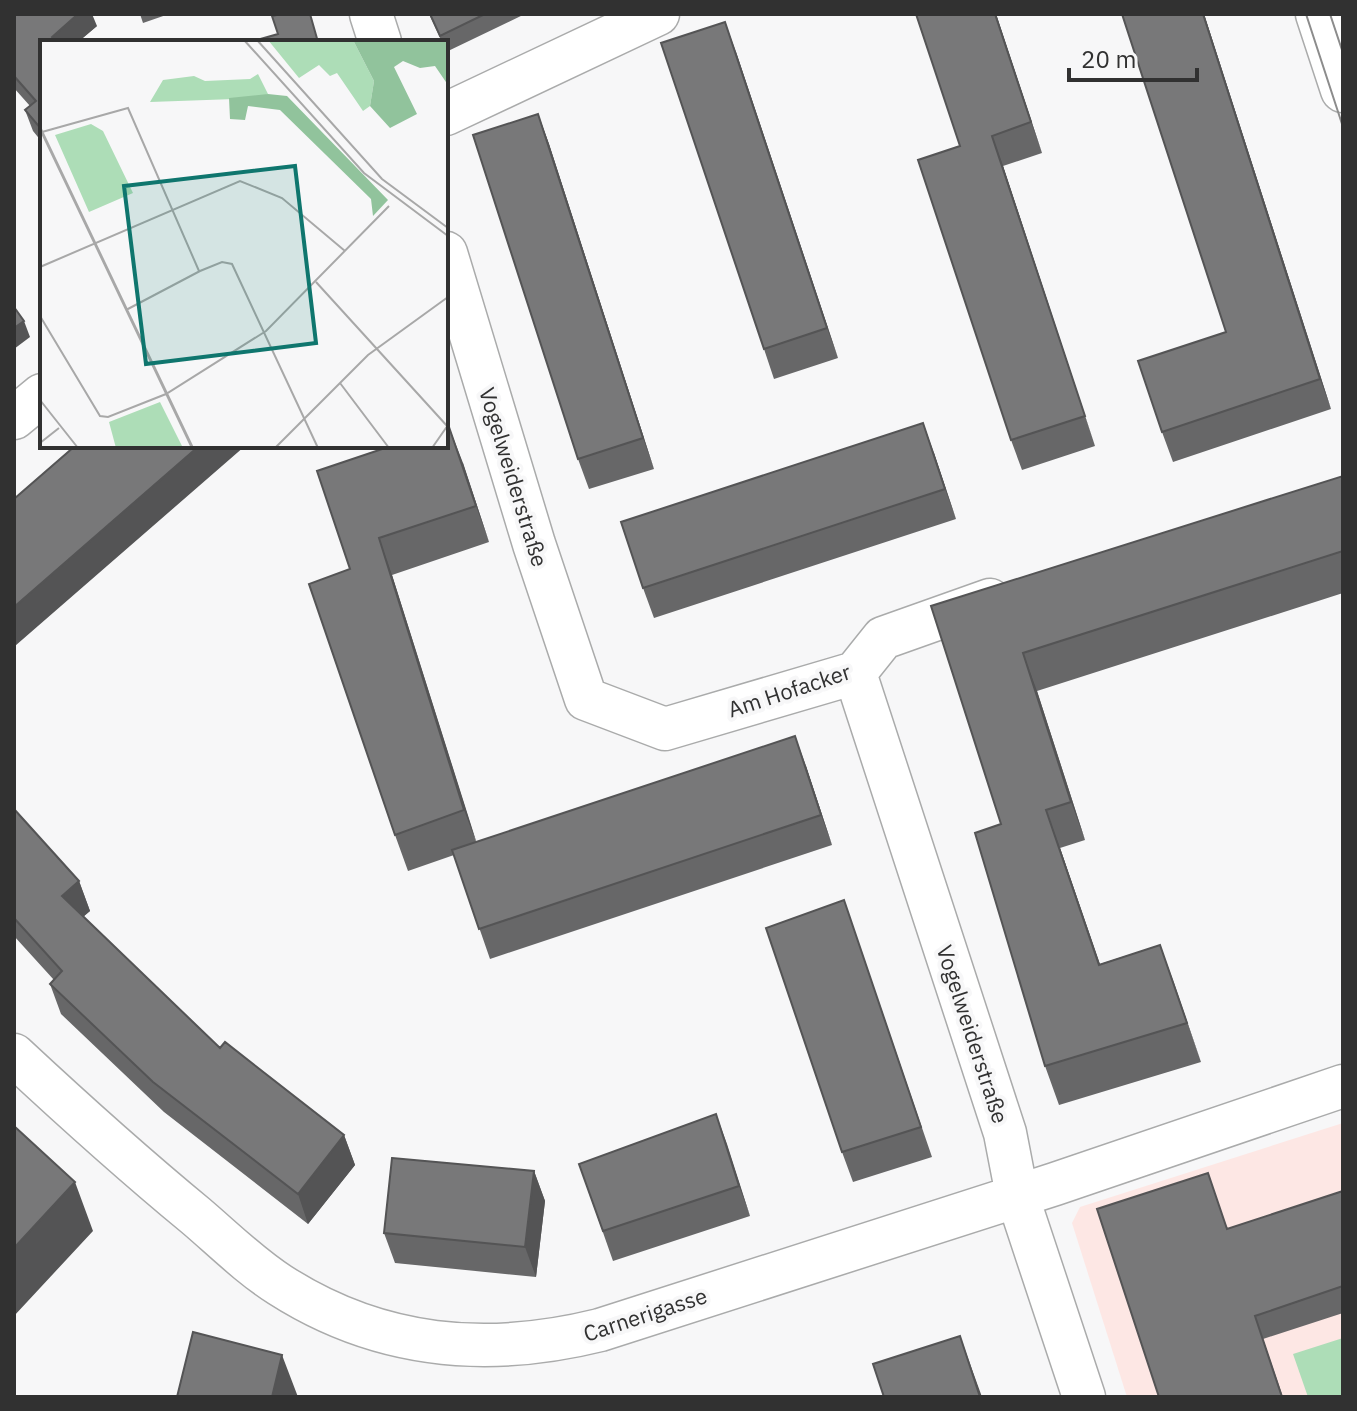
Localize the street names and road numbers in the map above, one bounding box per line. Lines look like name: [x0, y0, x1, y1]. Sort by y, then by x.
street label: Vogelweiderstraße: [473, 384, 555, 570]
street label: Am Hofacker: [724, 657, 854, 723]
street label: Vogelweiderstraße: [930, 941, 1016, 1127]
street label: Carnerigasse: [580, 1280, 710, 1348]

